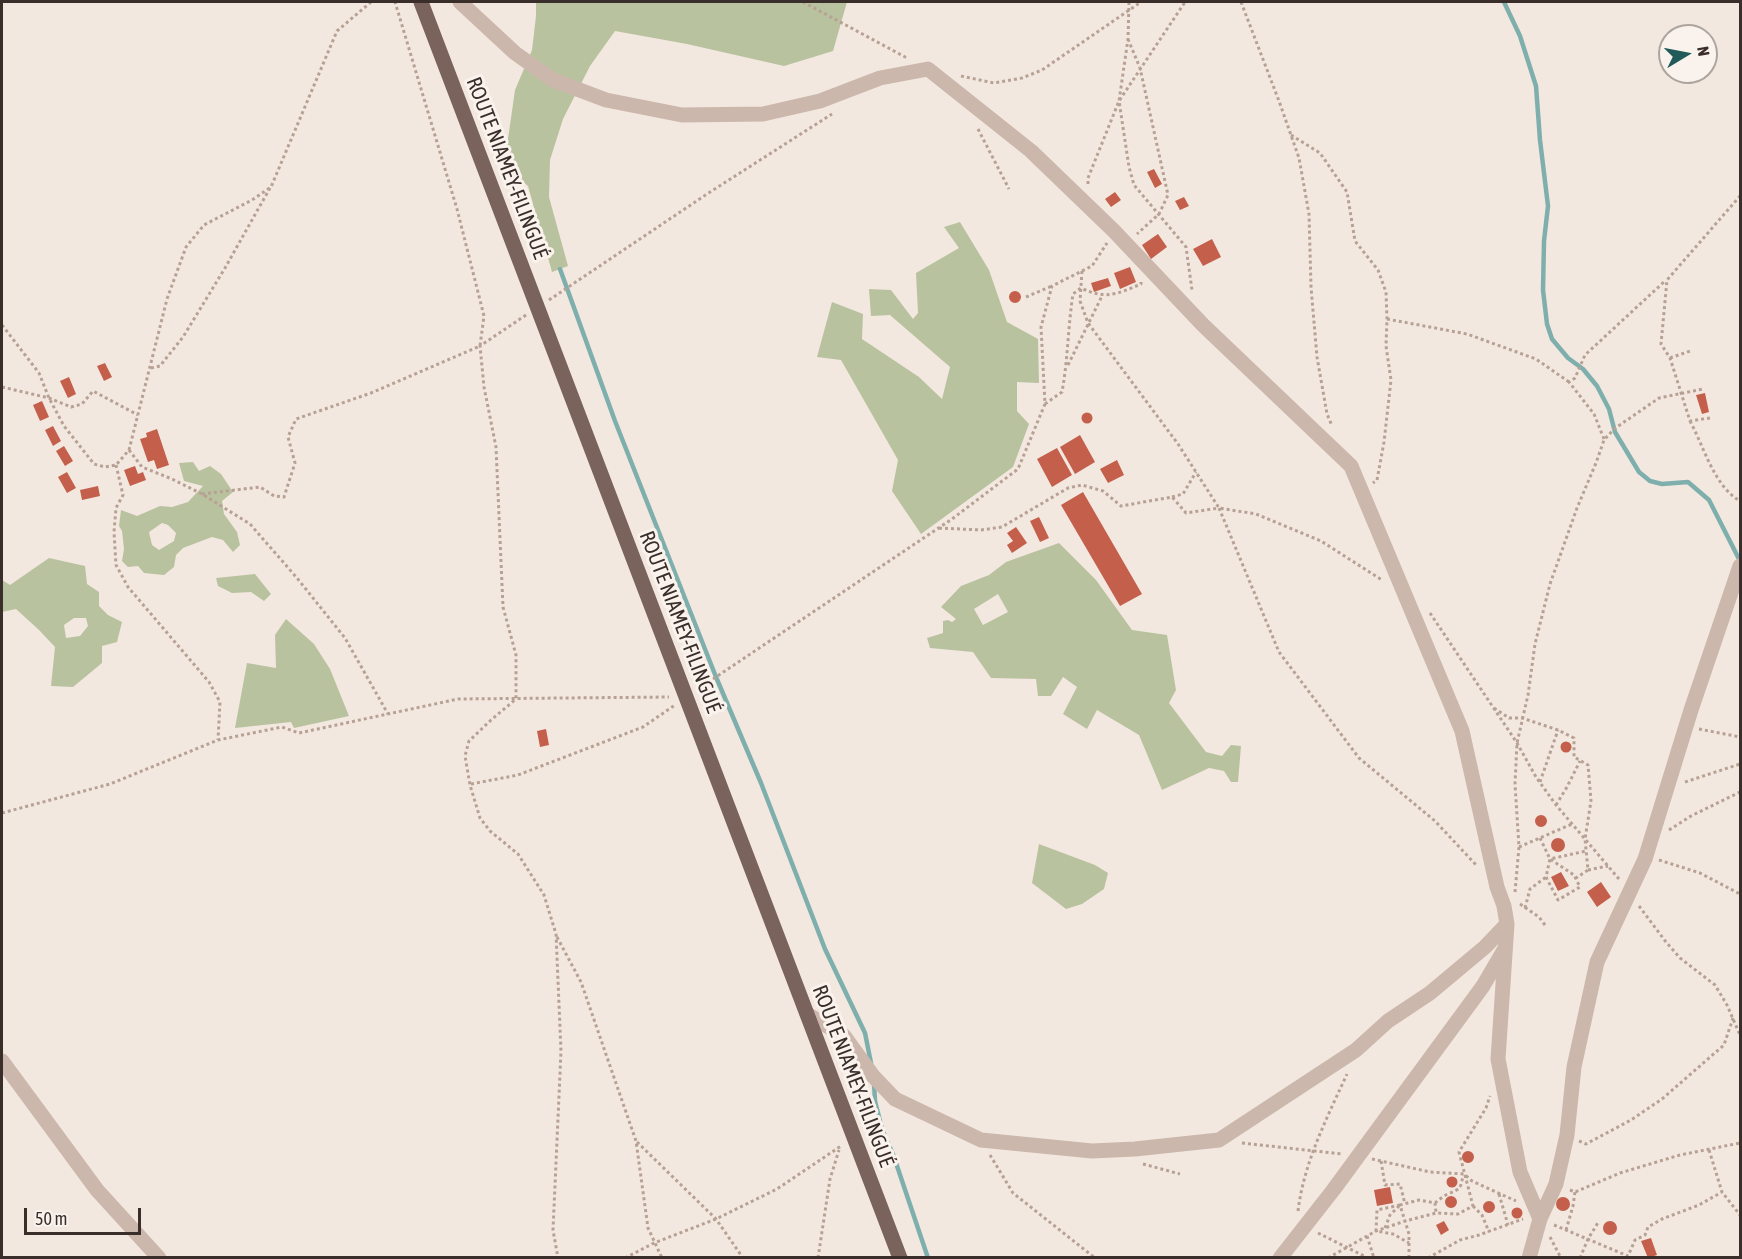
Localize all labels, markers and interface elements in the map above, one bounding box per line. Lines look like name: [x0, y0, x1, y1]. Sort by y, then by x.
north arrow: [1658, 24, 1718, 84]
text: N: [1694, 45, 1713, 57]
street label: ROUTE NIAMEY-FILINGUÉ: [461, 74, 553, 262]
street label: ROUTE NIAMEY-FILINGUÉ: [634, 528, 726, 716]
street label: ROUTE NIAMEY-FILINGUÉ: [807, 982, 899, 1170]
scale bar: [27, 1196, 144, 1234]
text: 50 m: [35, 1208, 67, 1229]

